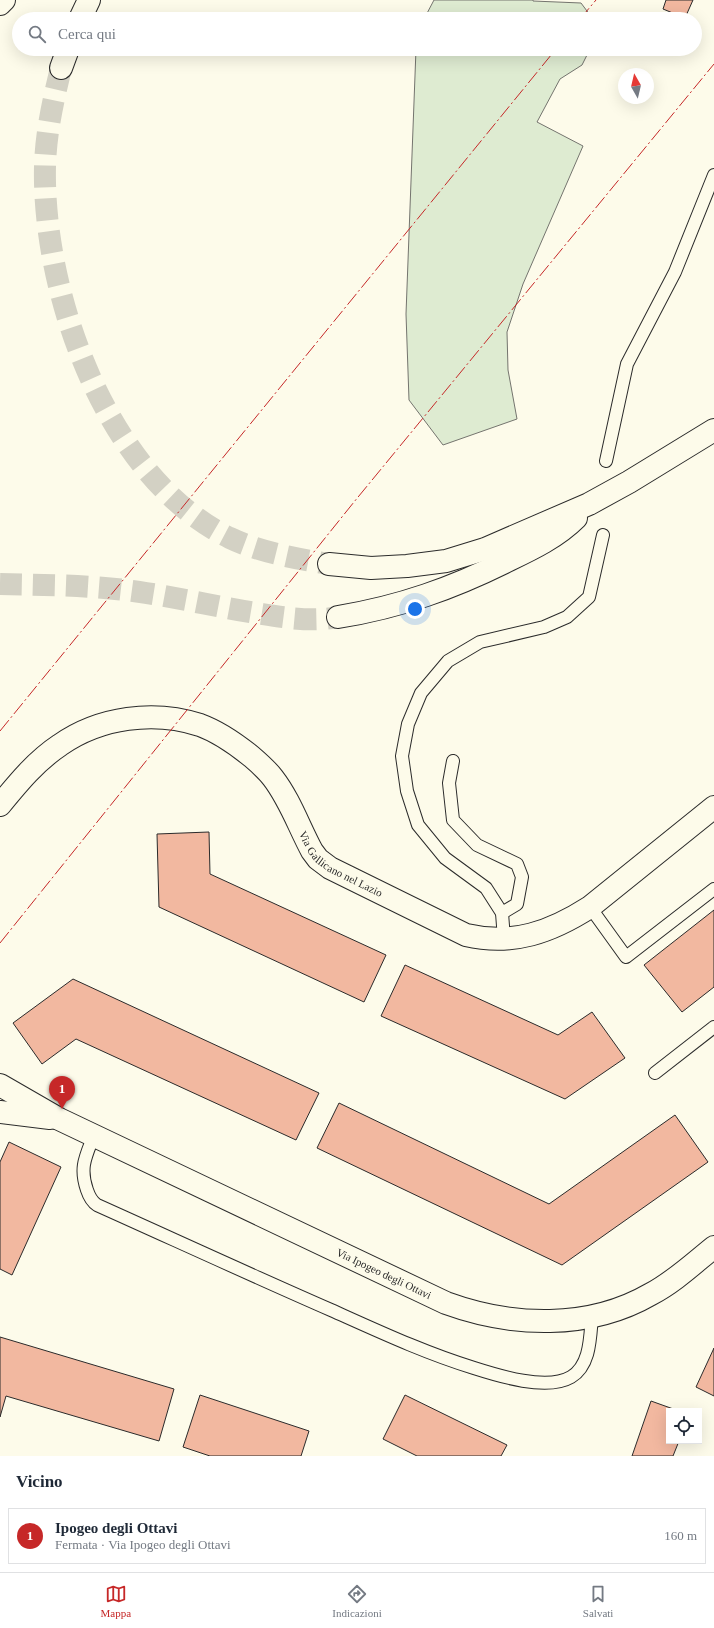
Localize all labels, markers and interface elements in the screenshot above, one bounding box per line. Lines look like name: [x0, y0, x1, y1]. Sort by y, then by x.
search box: [12, 12, 702, 56]
icon: search: [26, 23, 48, 45]
text: Cerca qui: [58, 26, 116, 42]
north arrow: [618, 68, 654, 104]
your location: [405, 599, 425, 619]
street label: Via Gallicano nel Lazio: [297, 829, 385, 899]
pin: 1: [49, 1076, 75, 1109]
street label: Via Ipogeo degli Ottavi: [335, 1246, 433, 1301]
map controls: [666, 1408, 702, 1444]
button: locate: [666, 1408, 702, 1444]
text: Vicino: [16, 1472, 63, 1491]
text: Ipogeo degli Ottavi: [55, 1520, 178, 1536]
text: 1: [27, 1528, 33, 1543]
text: 160 m: [664, 1528, 697, 1543]
text: Fermata · Via Ipogeo degli Ottavi: [55, 1537, 231, 1552]
tab: Mappa: [101, 1583, 131, 1619]
tab: Indicazioni: [332, 1583, 382, 1619]
tab: Salvati: [583, 1583, 613, 1619]

